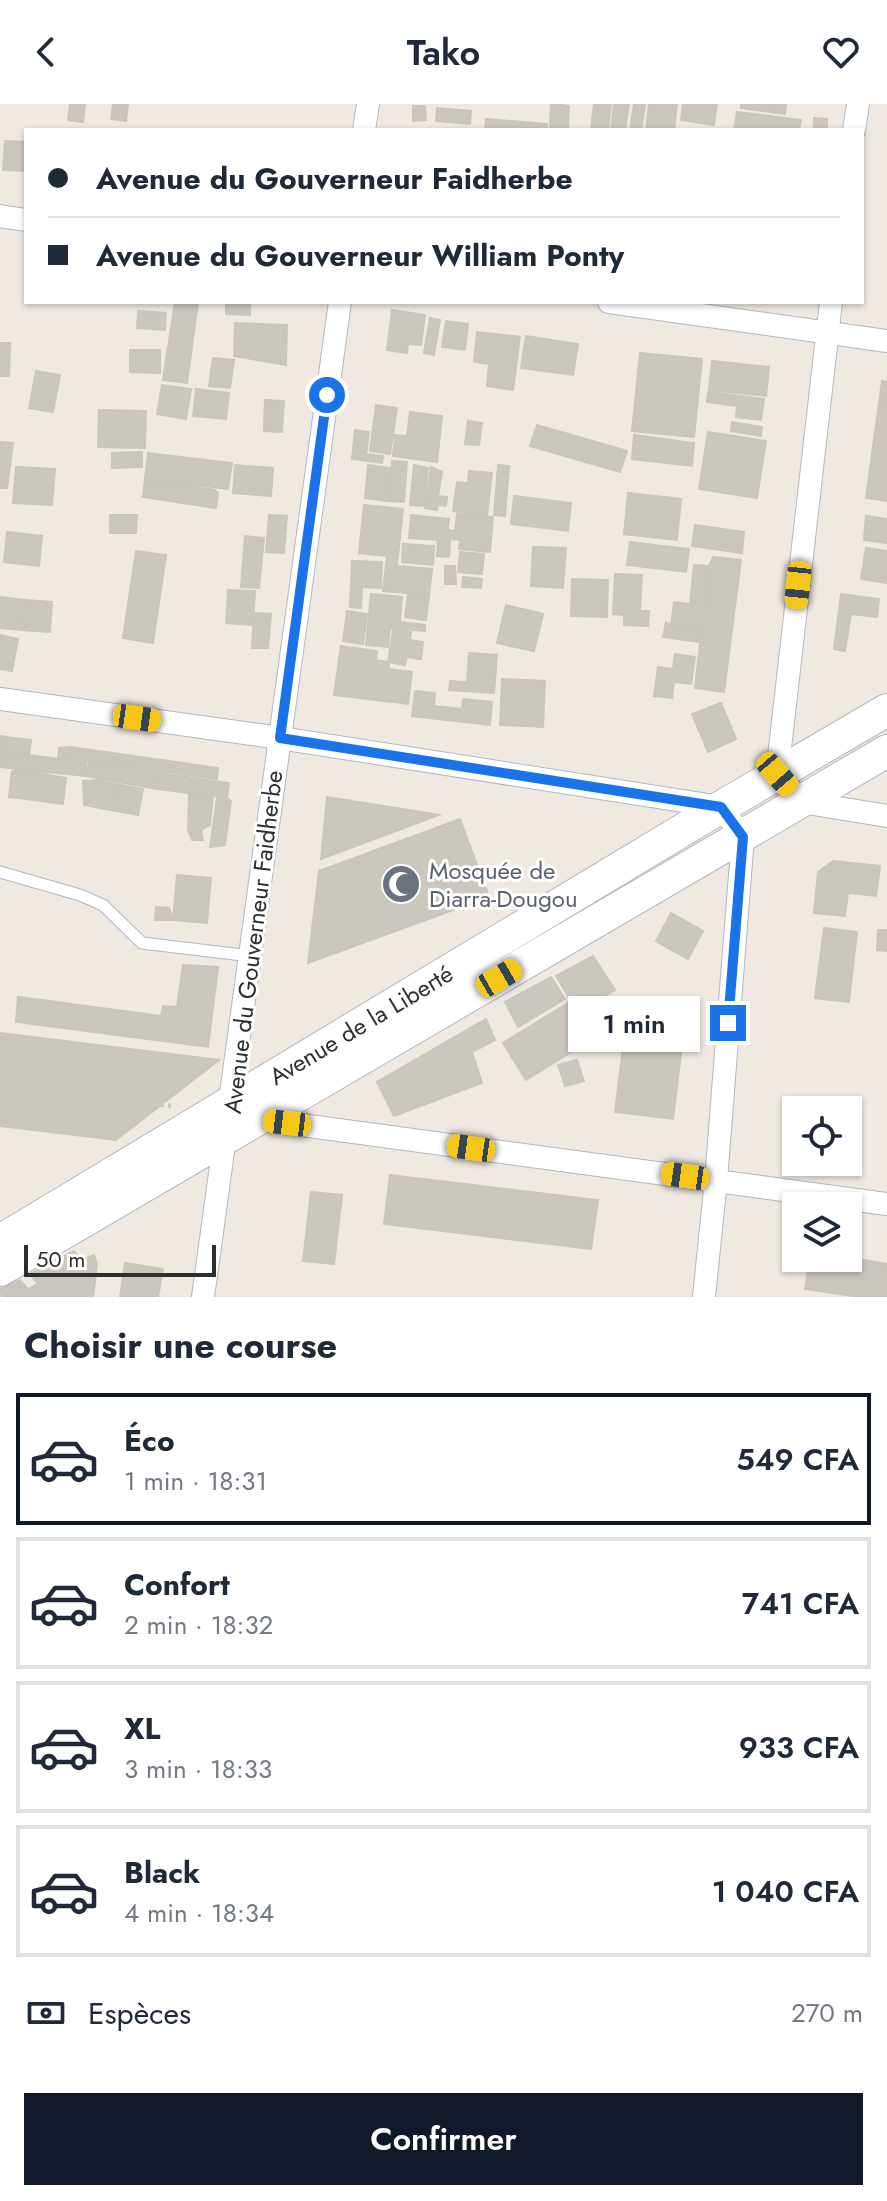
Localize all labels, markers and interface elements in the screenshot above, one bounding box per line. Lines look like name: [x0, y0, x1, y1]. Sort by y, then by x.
text: Tako: [407, 26, 480, 78]
icon: back: [24, 30, 68, 74]
icon: heart: [819, 30, 863, 74]
text: Avenue du Gouverneur Faidherbe: [96, 157, 573, 200]
text: Avenue du Gouverneur William Ponty: [96, 234, 624, 277]
route start: [309, 377, 345, 413]
car: [784, 560, 812, 610]
car: [112, 703, 162, 733]
car: [752, 748, 802, 800]
street label: Avenue du Gouverneur Faidherbe: [215, 768, 291, 1116]
place label: Mosquée de Diarra-Dougou: [429, 853, 578, 916]
mosque icon: Mosquée de Diarra-Dougou: [380, 863, 422, 905]
street label: Avenue de la Liberté: [262, 956, 460, 1094]
car: [472, 956, 526, 1000]
callout: 1 min: [568, 995, 700, 1051]
text: 1 min: [602, 1005, 666, 1043]
route end: [710, 1005, 746, 1041]
map controls: [782, 1096, 862, 1272]
button: locate: [782, 1096, 862, 1176]
car: [262, 1108, 312, 1138]
car: [446, 1133, 496, 1163]
car: [660, 1161, 710, 1191]
button: layers: [782, 1192, 862, 1272]
scale bar: [24, 1241, 216, 1277]
text: 50 m: [36, 1243, 85, 1275]
text: Choisir une course: [24, 1319, 337, 1371]
text: Éco: [124, 1419, 175, 1462]
icon: car: [28, 1423, 100, 1495]
text: 549 CFA: [736, 1438, 859, 1481]
text: 1 min · 18:31: [124, 1462, 267, 1500]
text: Confort: [124, 1563, 230, 1606]
icon: car: [28, 1567, 100, 1639]
text: 741 CFA: [742, 1582, 859, 1625]
text: 2 min · 18:32: [124, 1606, 273, 1644]
text: XL: [124, 1707, 160, 1750]
icon: car: [28, 1711, 100, 1783]
text: 933 CFA: [739, 1726, 859, 1769]
text: 3 min · 18:33: [124, 1750, 272, 1788]
text: Black: [124, 1851, 200, 1894]
icon: car: [28, 1855, 100, 1927]
text: 1 040 CFA: [712, 1870, 859, 1913]
text: 4 min · 18:34: [124, 1894, 274, 1932]
icon: cash: [24, 1991, 68, 2035]
text: Espèces: [88, 1992, 191, 2035]
text: 270 m: [791, 1994, 863, 2032]
button: Confirmer: [24, 2093, 863, 2185]

